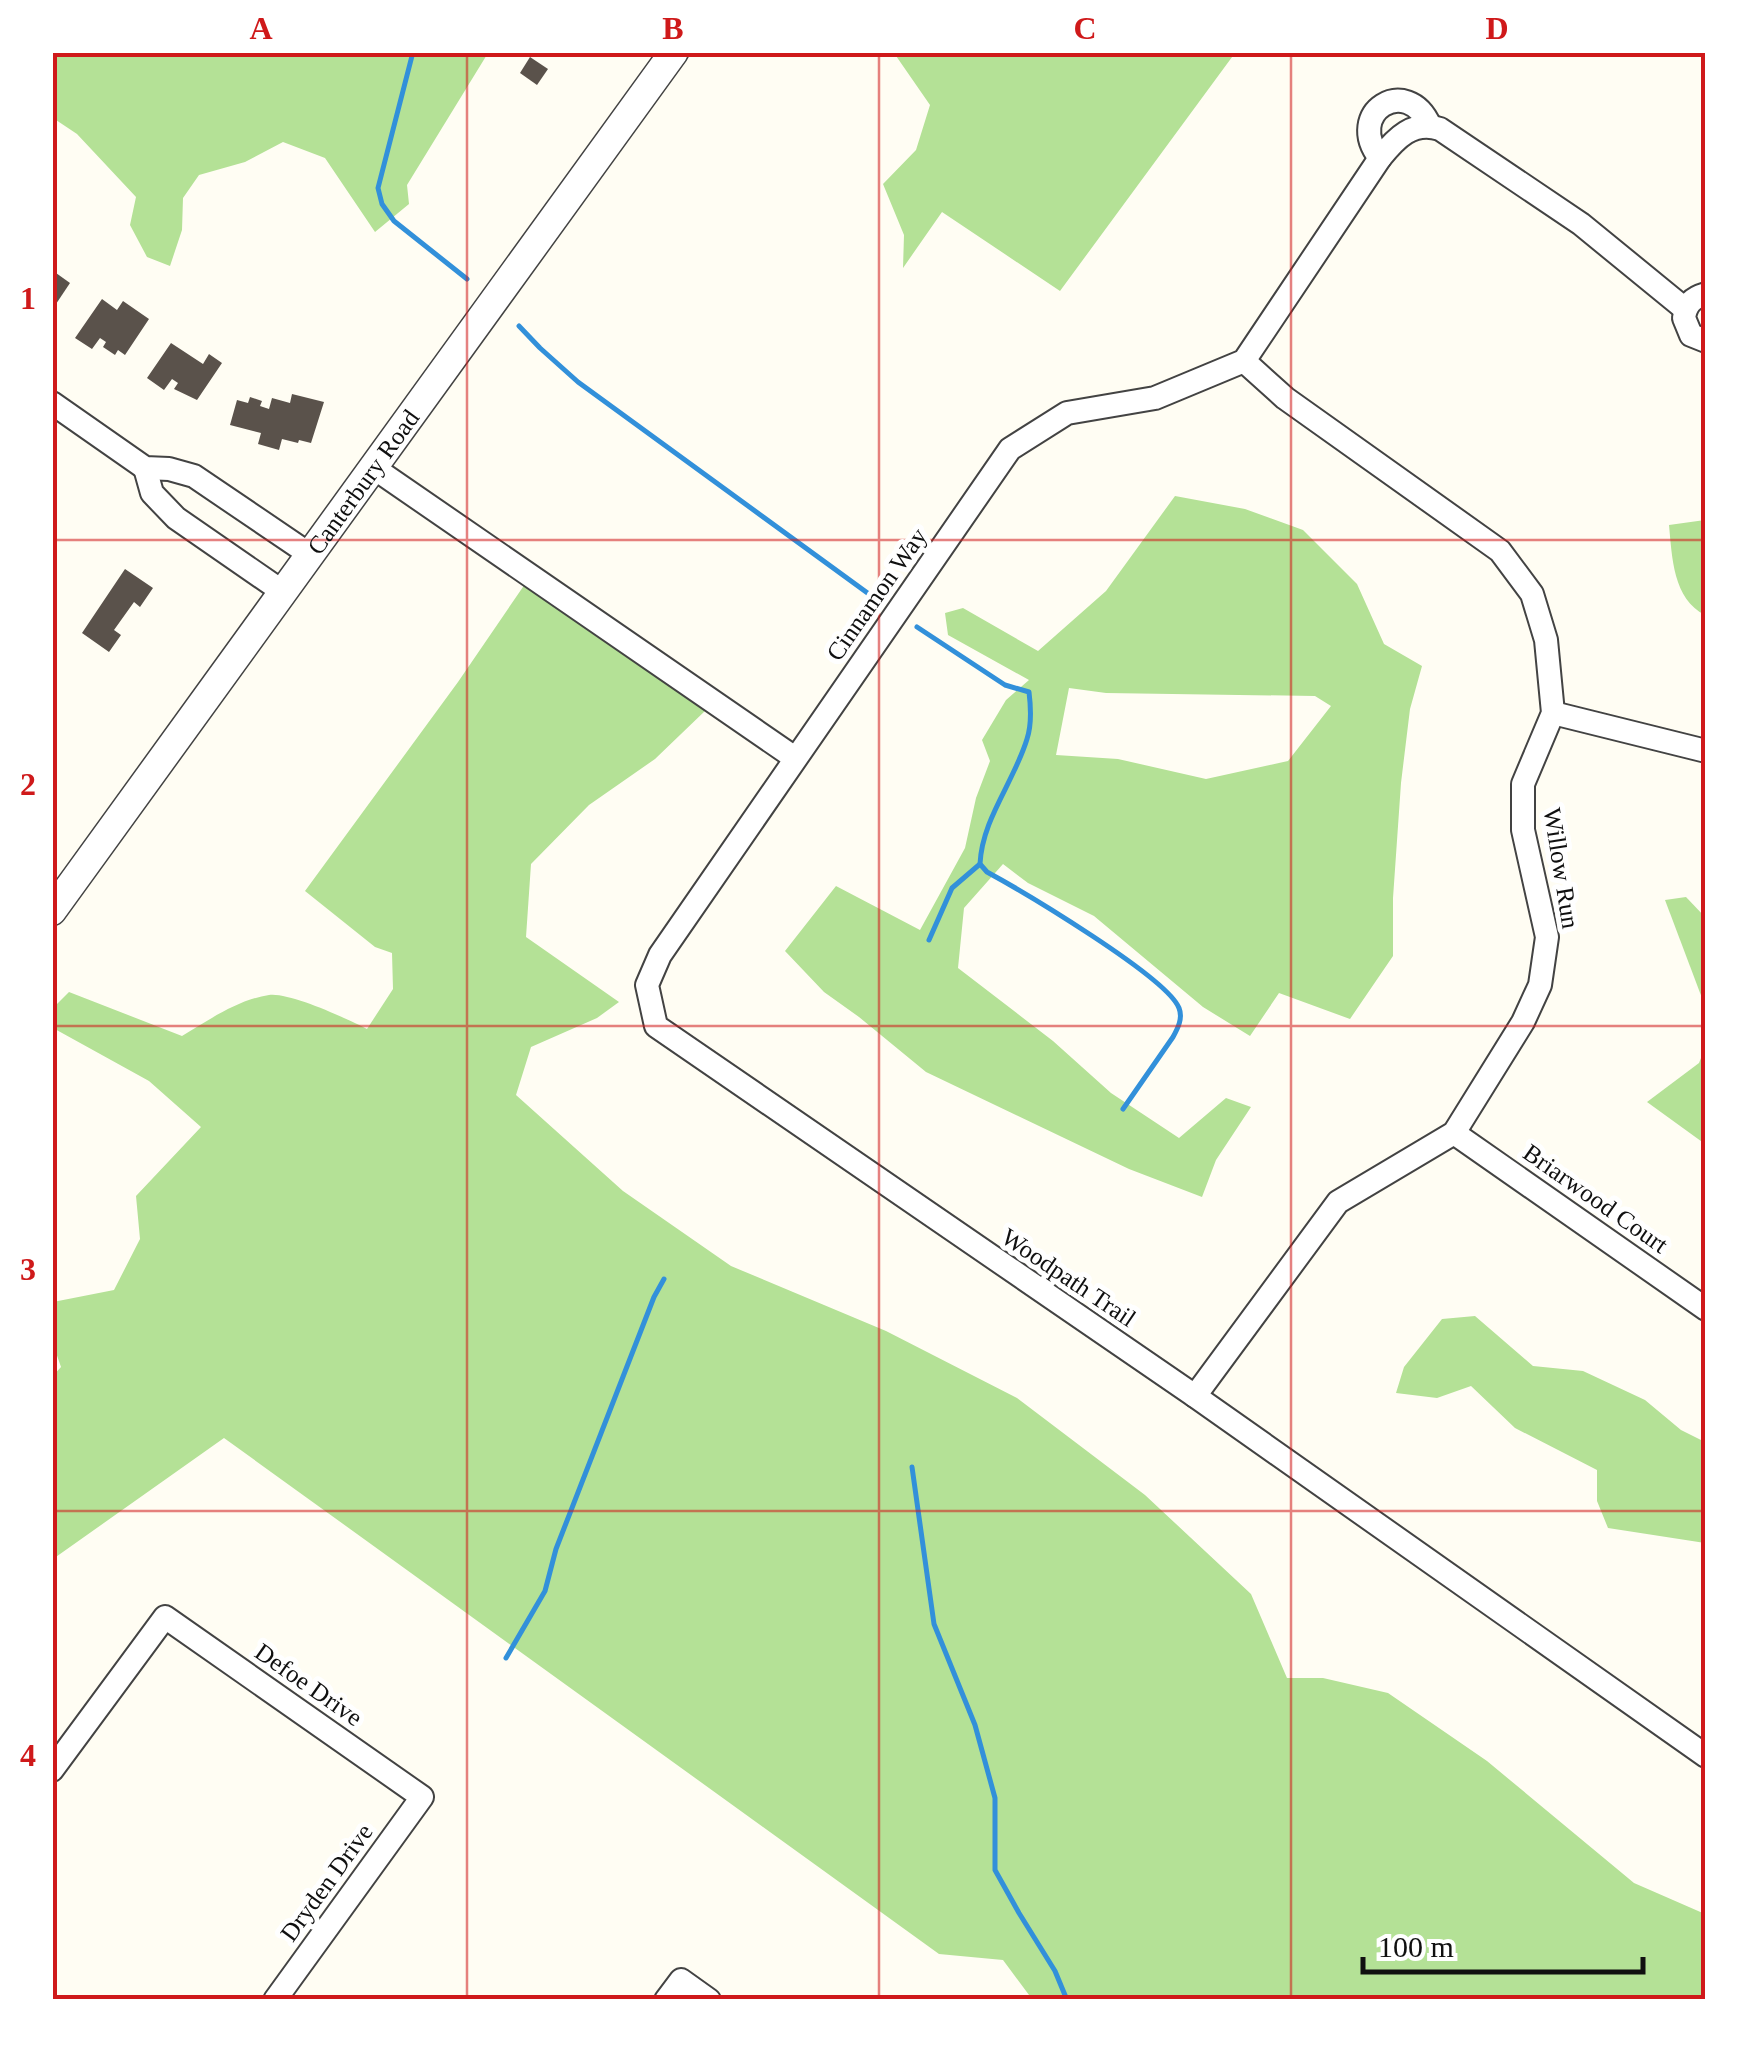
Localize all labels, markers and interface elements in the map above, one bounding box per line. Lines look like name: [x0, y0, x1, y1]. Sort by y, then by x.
text: A: [249, 10, 273, 46]
text: B: [662, 10, 684, 46]
text: C: [1073, 10, 1097, 46]
text: D: [1485, 10, 1509, 46]
text: 1: [20, 280, 36, 316]
street label: Canterbury Road: [302, 404, 425, 559]
street label: Cinnamon Way: [821, 523, 932, 666]
text: 2: [20, 766, 36, 802]
street label: Willow Run: [1539, 806, 1584, 931]
street label: Briarwood Court: [1518, 1139, 1673, 1258]
street label: Woodpath Trail: [997, 1223, 1141, 1332]
text: 3: [20, 1251, 36, 1287]
street label: Defoe Drive: [250, 1638, 367, 1731]
text: 4: [20, 1737, 36, 1773]
street label: Dryden Drive: [275, 1818, 378, 1946]
scale bar: [1363, 1912, 1643, 1974]
text: 100 m: [1378, 1930, 1454, 1963]

